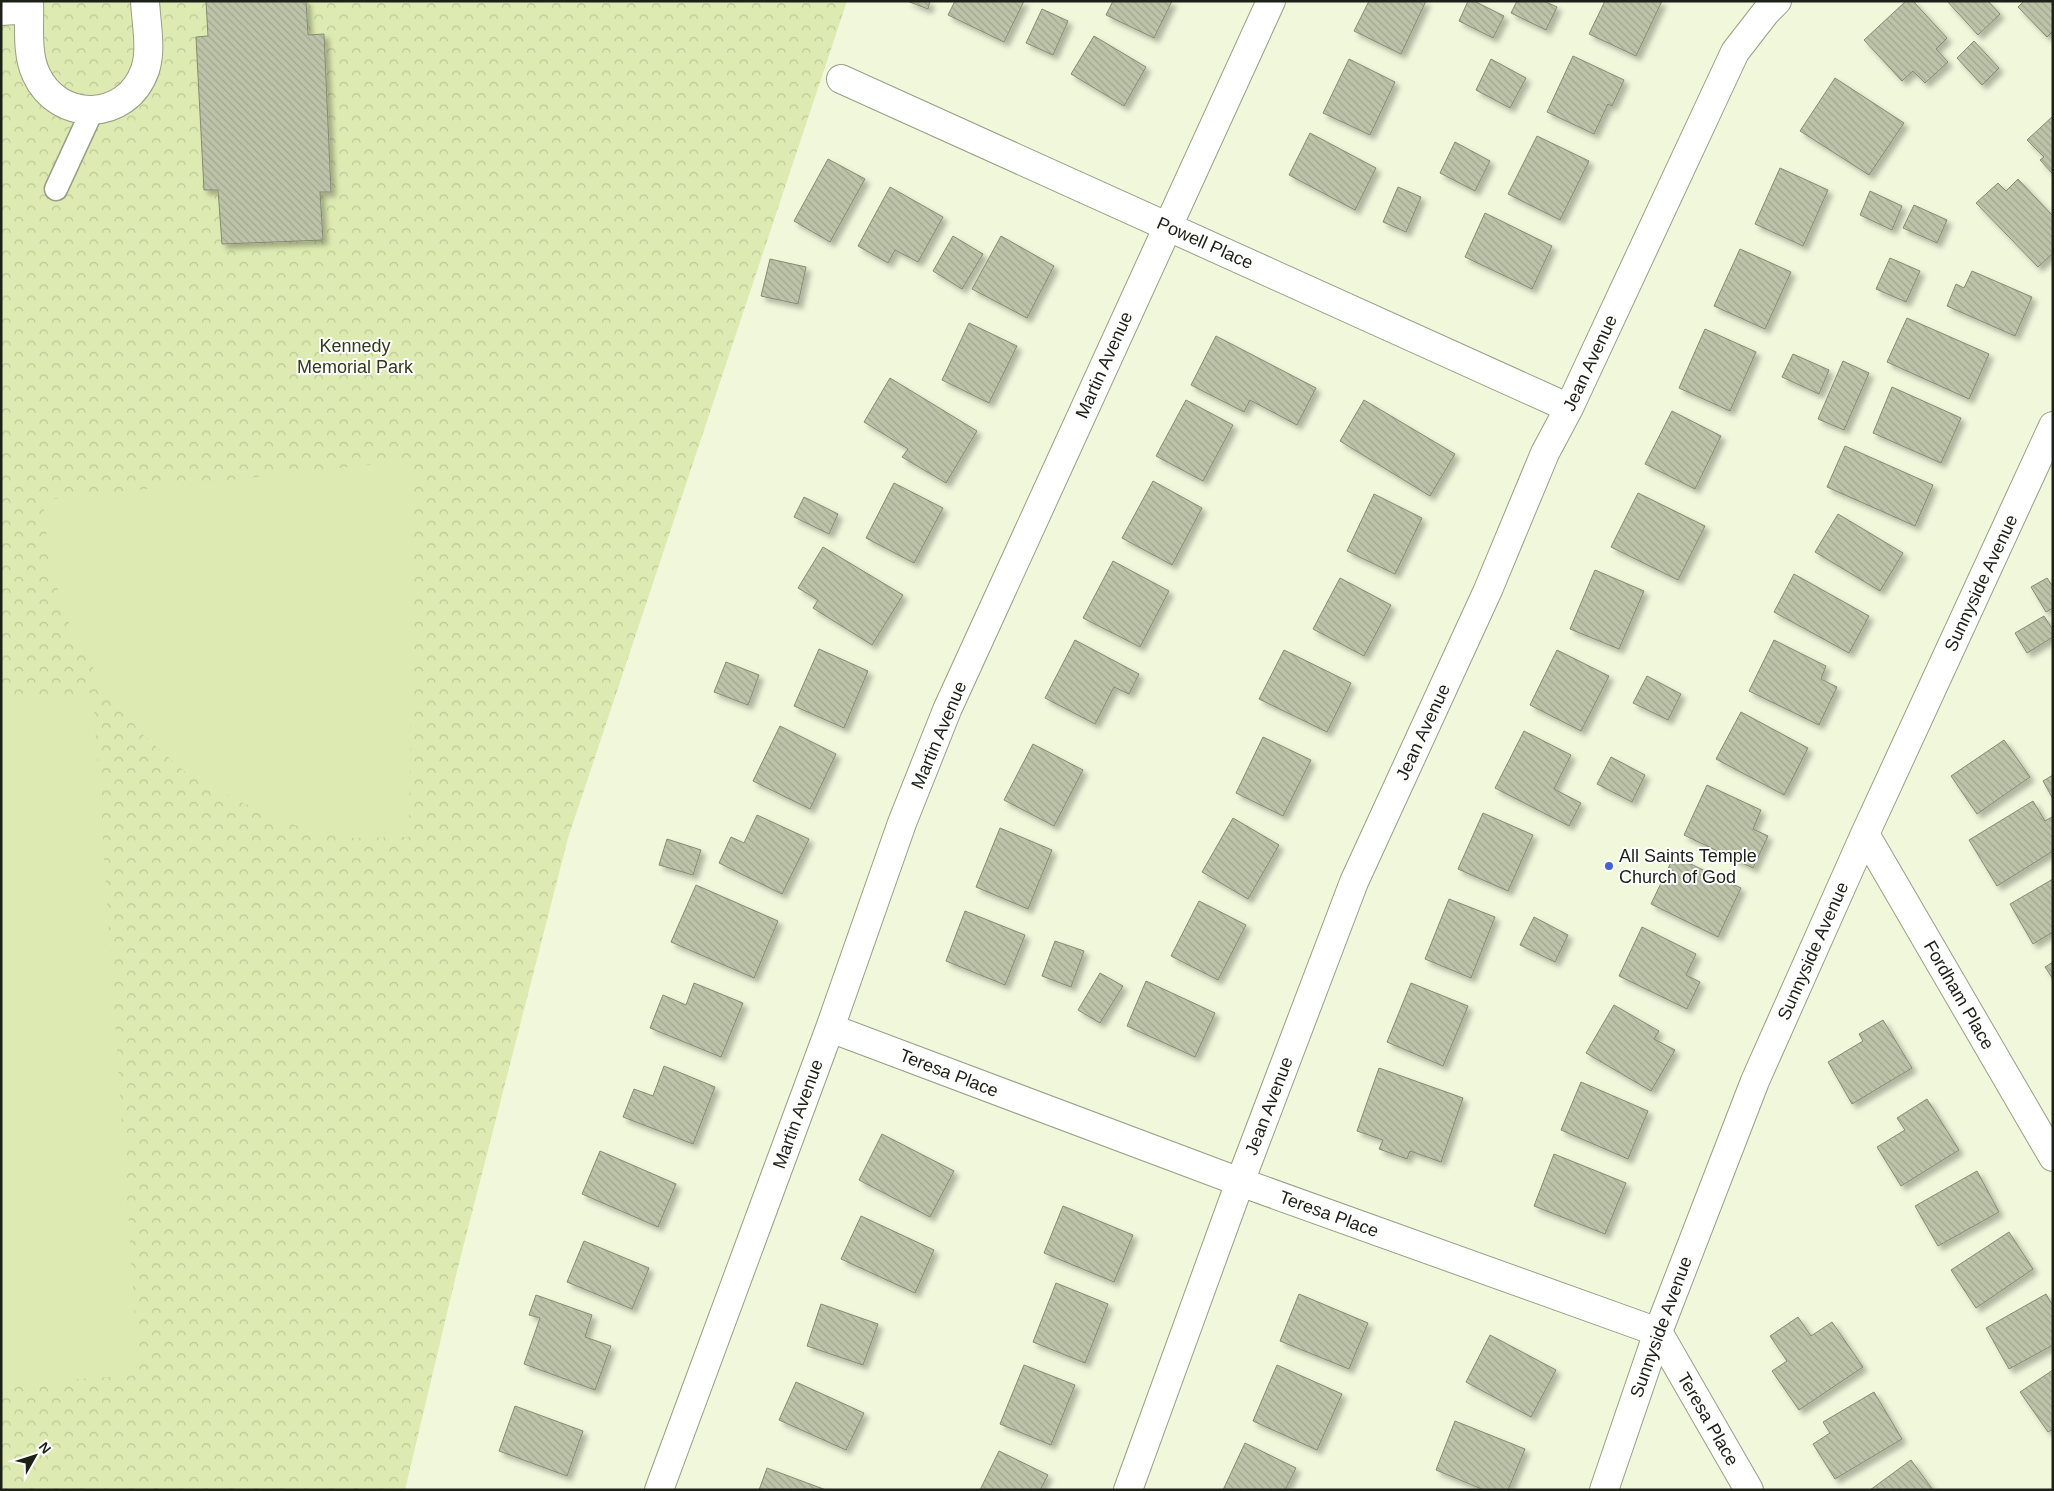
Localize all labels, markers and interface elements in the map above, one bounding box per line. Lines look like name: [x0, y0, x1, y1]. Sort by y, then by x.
street label: Powell Place: [1154, 213, 1256, 273]
street label: Martin Avenue: [1072, 309, 1136, 421]
street label: Jean Avenue: [1559, 312, 1621, 414]
park label: Kennedy Memorial Park: [297, 336, 414, 377]
street label: Sunnyside Avenue: [1940, 511, 2022, 655]
street label: Martin Avenue: [907, 678, 971, 792]
street label: Jean Avenue: [1392, 681, 1454, 783]
place label: All Saints Temple Church of God: [1619, 846, 1757, 887]
marker: All Saints Temple Church of God: [1603, 860, 1615, 872]
street label: Sunnyside Avenue: [1774, 879, 1852, 1023]
street label: Fordham Place: [1920, 937, 1998, 1053]
street label: Teresa Place: [897, 1045, 1001, 1101]
street label: Jean Avenue: [1241, 1054, 1297, 1158]
street label: Martin Avenue: [769, 1057, 827, 1171]
street label: Teresa Place: [1277, 1187, 1381, 1241]
street label: Sunnyside Avenue: [1626, 1254, 1696, 1400]
street label: Teresa Place: [1673, 1369, 1743, 1469]
north arrow: [10, 1431, 60, 1481]
text: N: [36, 1439, 55, 1457]

